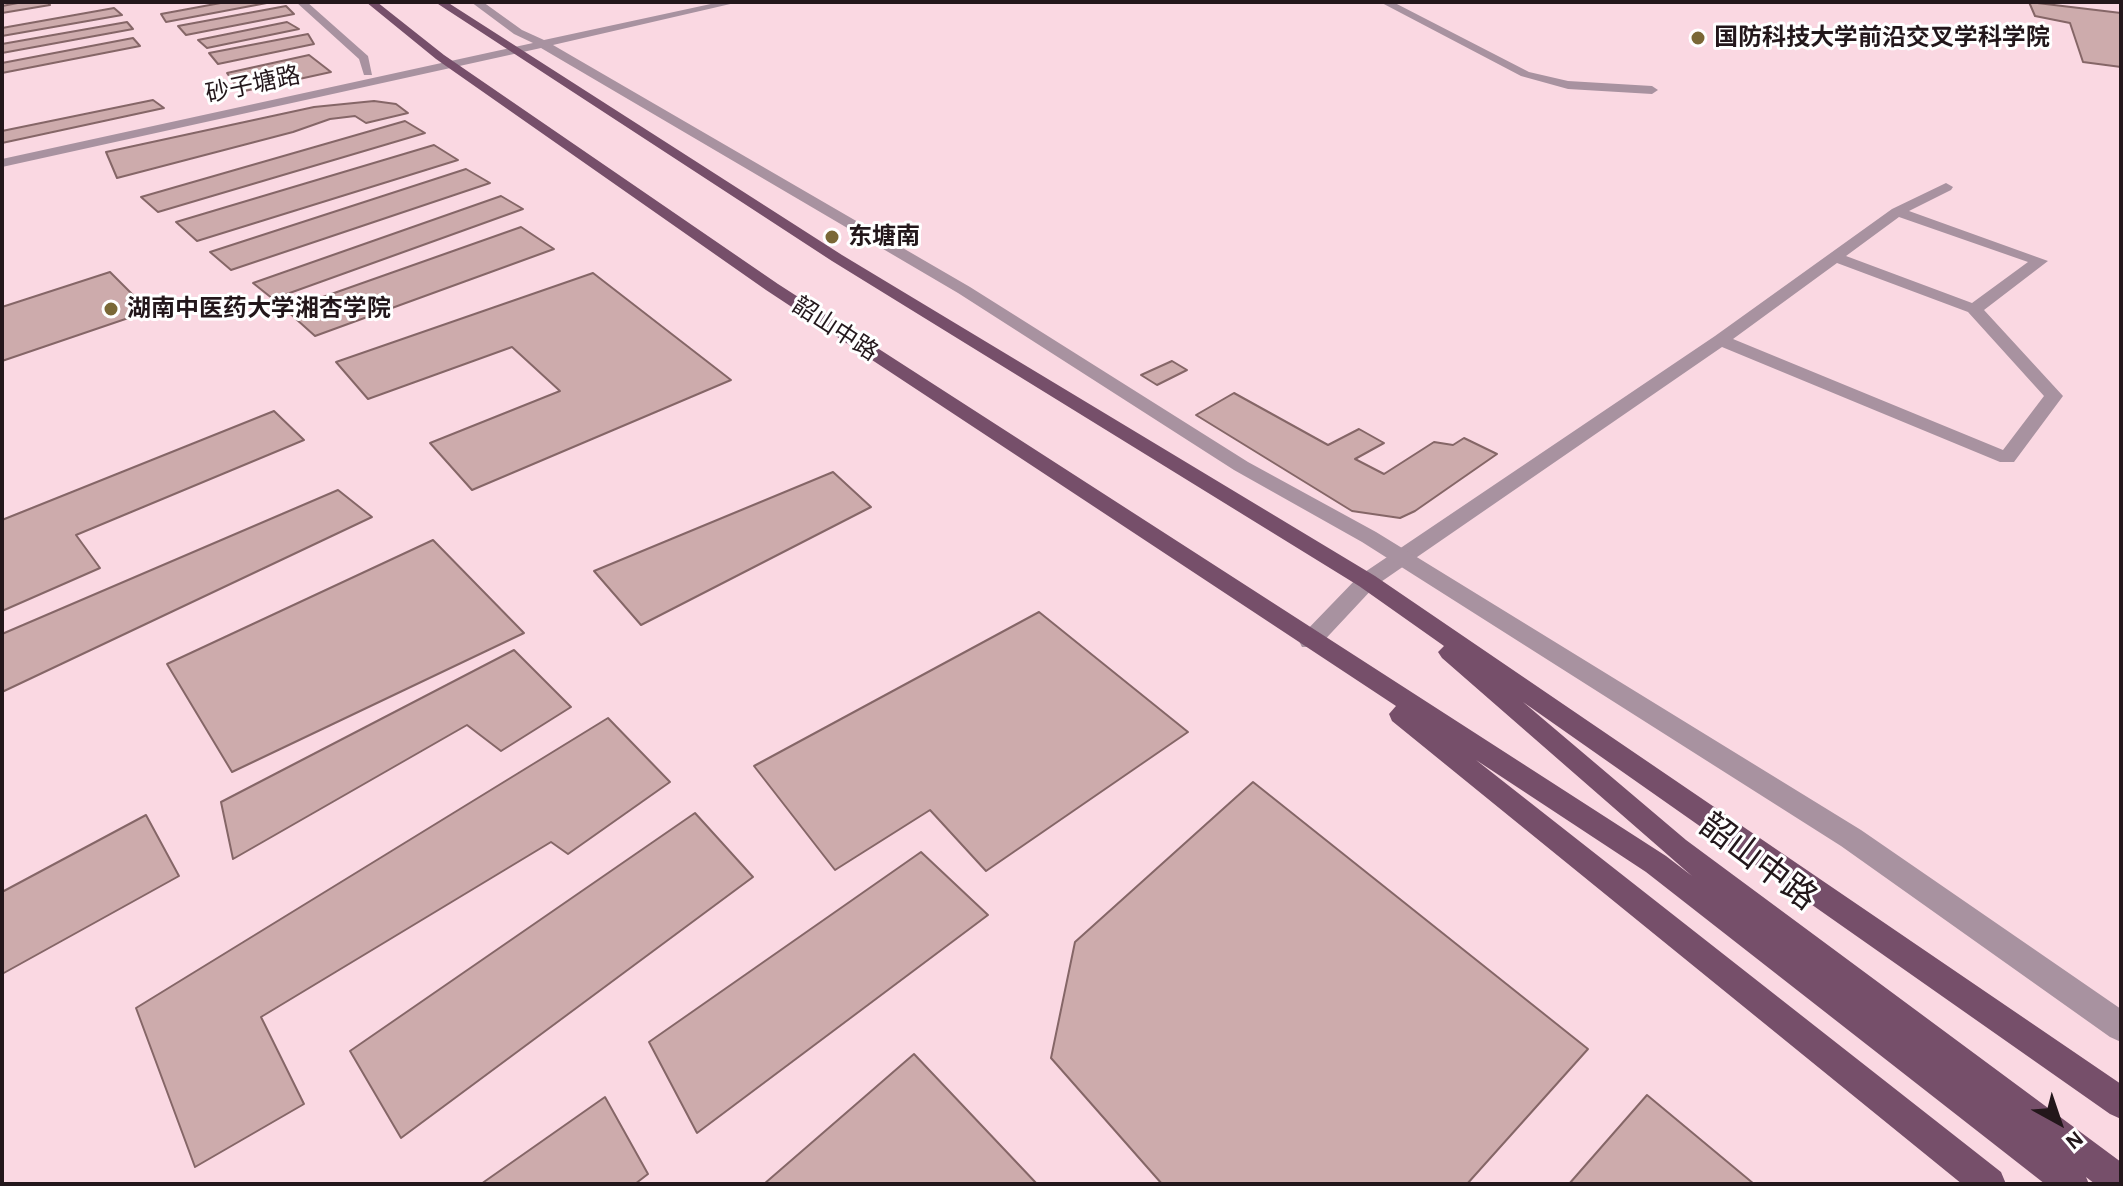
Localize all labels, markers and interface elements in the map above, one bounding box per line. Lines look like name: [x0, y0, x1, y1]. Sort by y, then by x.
place label: 国防科技大学前沿交叉学科学院: [1714, 24, 2050, 52]
marker: 国防科技大学前沿交叉学科学院: [1689, 29, 1707, 47]
street label: 砂子塘路: [203, 61, 303, 109]
place label: 东塘南: [848, 223, 920, 251]
marker: 东塘南: [823, 228, 841, 246]
street label: 韶山中路: [787, 291, 883, 367]
place label: 湖南中医药大学湘杏学院: [127, 295, 391, 323]
marker: 湖南中医药大学湘杏学院: [102, 300, 120, 318]
street label: 韶山中路: [1691, 805, 1825, 919]
north arrow: [2019, 1082, 2099, 1162]
text: N: [2062, 1127, 2087, 1154]

